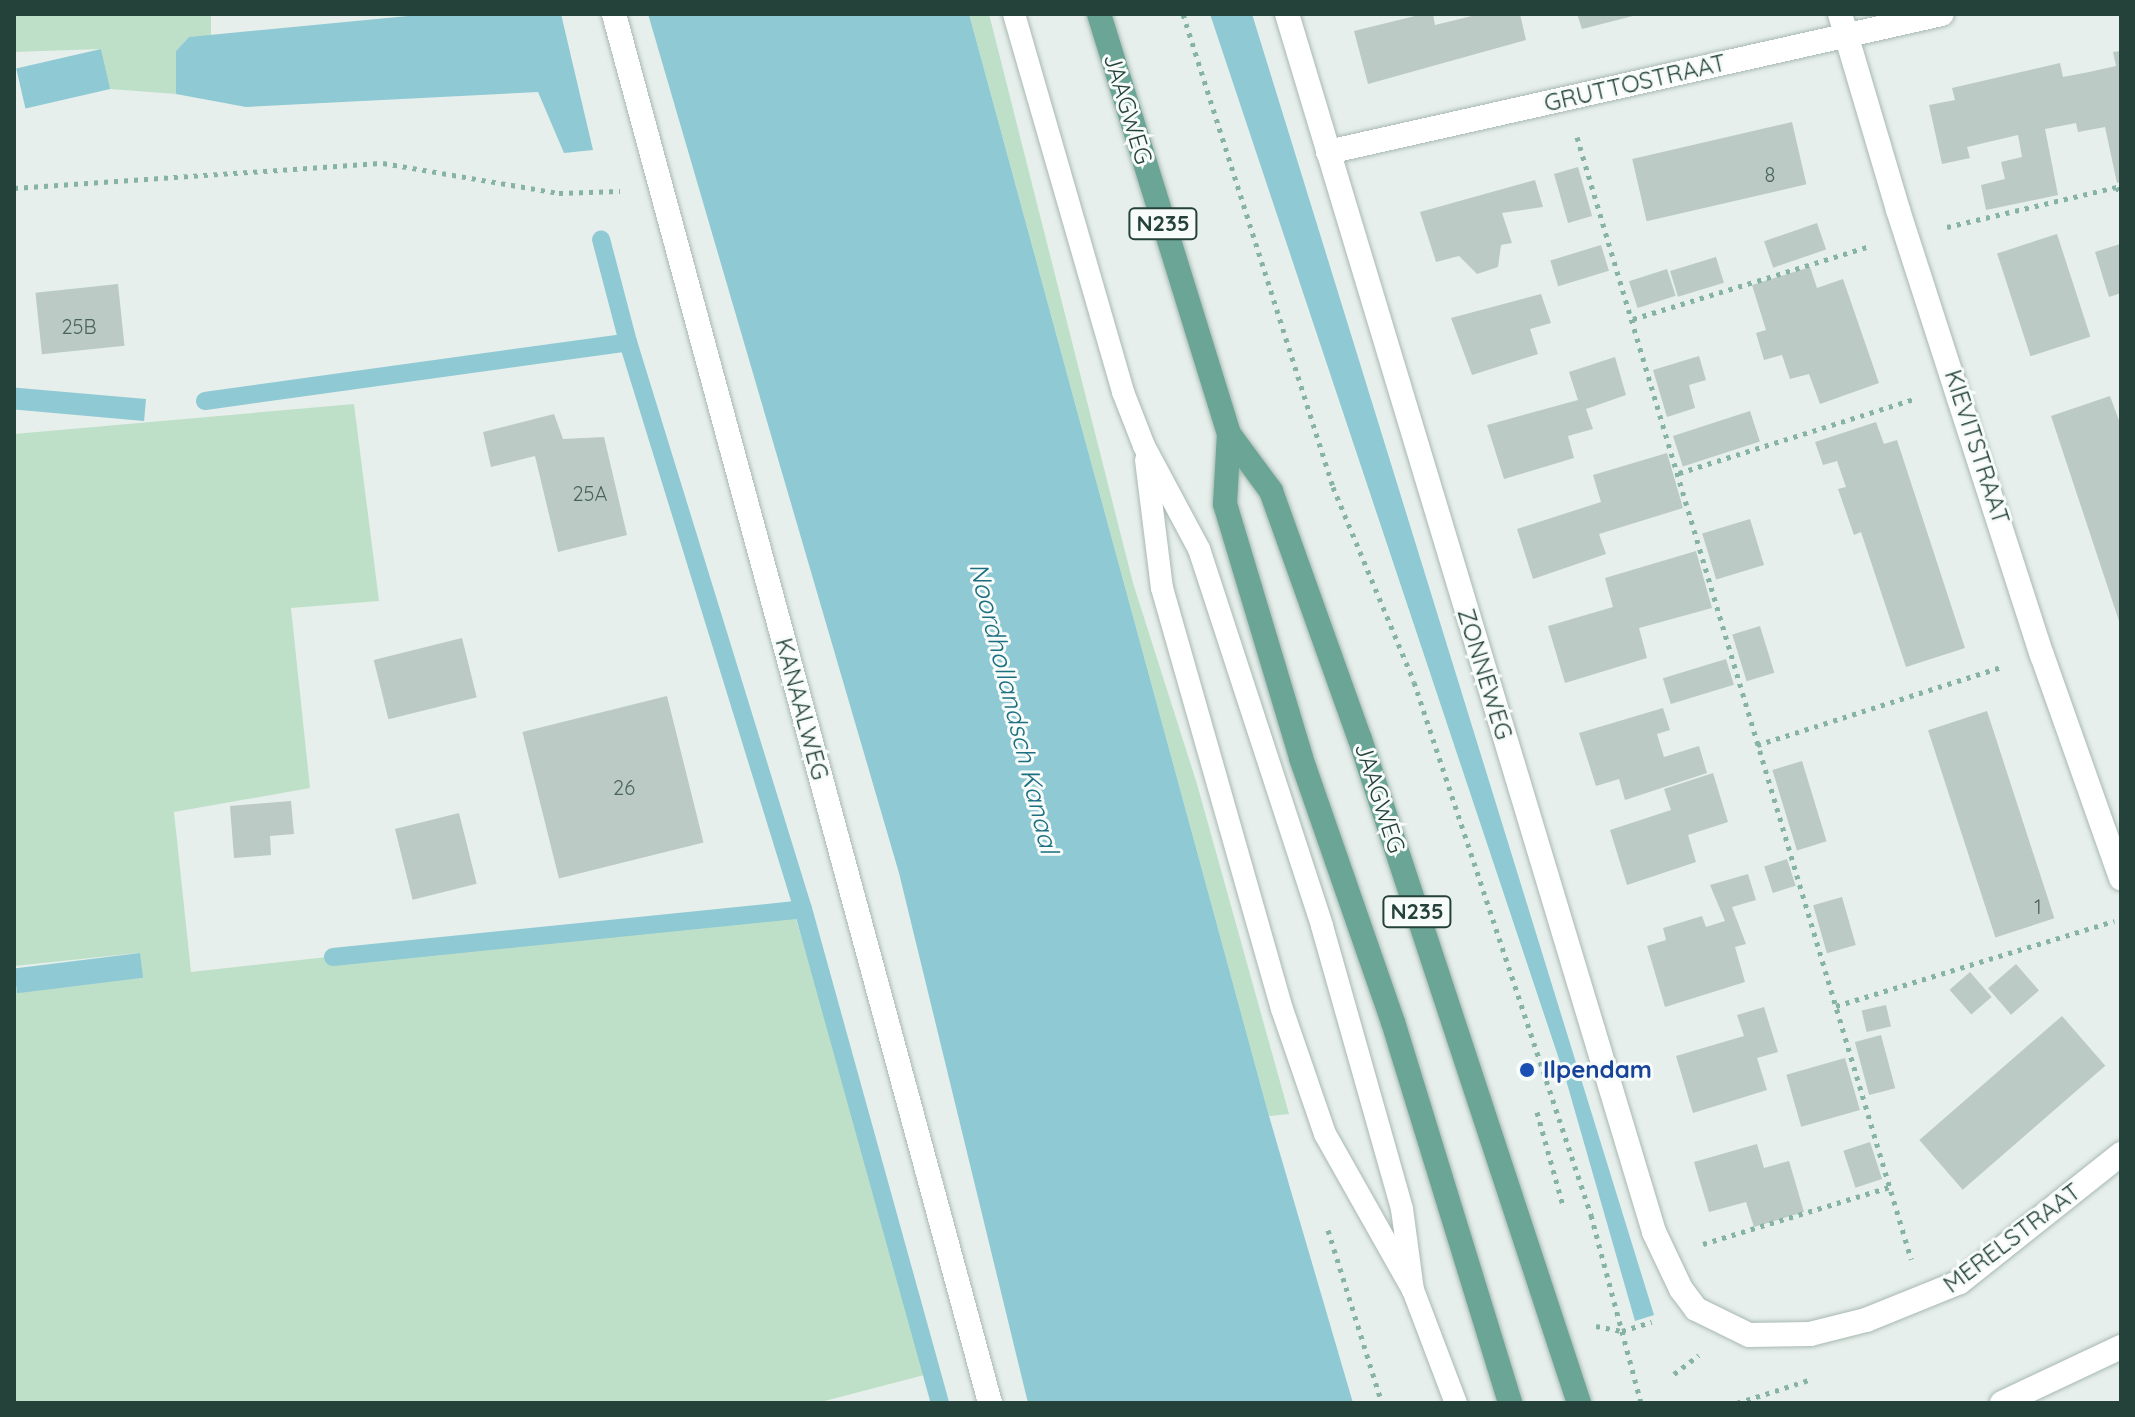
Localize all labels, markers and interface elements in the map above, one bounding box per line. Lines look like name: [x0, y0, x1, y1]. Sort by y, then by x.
street label: GRUTTOSTRAAT: [1541, 48, 1729, 118]
street label: JAAGWEG: [1098, 50, 1158, 168]
house number: 8: [1765, 162, 1775, 186]
road number: N235: [1127, 206, 1199, 242]
house number: 25B: [62, 314, 96, 338]
street label: KIEVITSTRAAT: [1938, 366, 2016, 528]
house number: 25A: [573, 481, 607, 505]
water label: Noordhollandsch Kanaal: [963, 560, 1065, 856]
street label: ZONNEWEG: [1451, 605, 1519, 743]
street label: KANAALWEG: [769, 635, 835, 783]
street label: JAAGWEG: [1349, 739, 1411, 857]
house number: 26: [613, 775, 635, 799]
road number: N235: [1381, 894, 1453, 930]
house number: 1: [2034, 894, 2042, 918]
place label: Ilpendam: [1543, 1056, 1652, 1084]
marker: Ilpendam: [1518, 1061, 1536, 1079]
street label: MERELSTRAAT: [1938, 1177, 2086, 1299]

